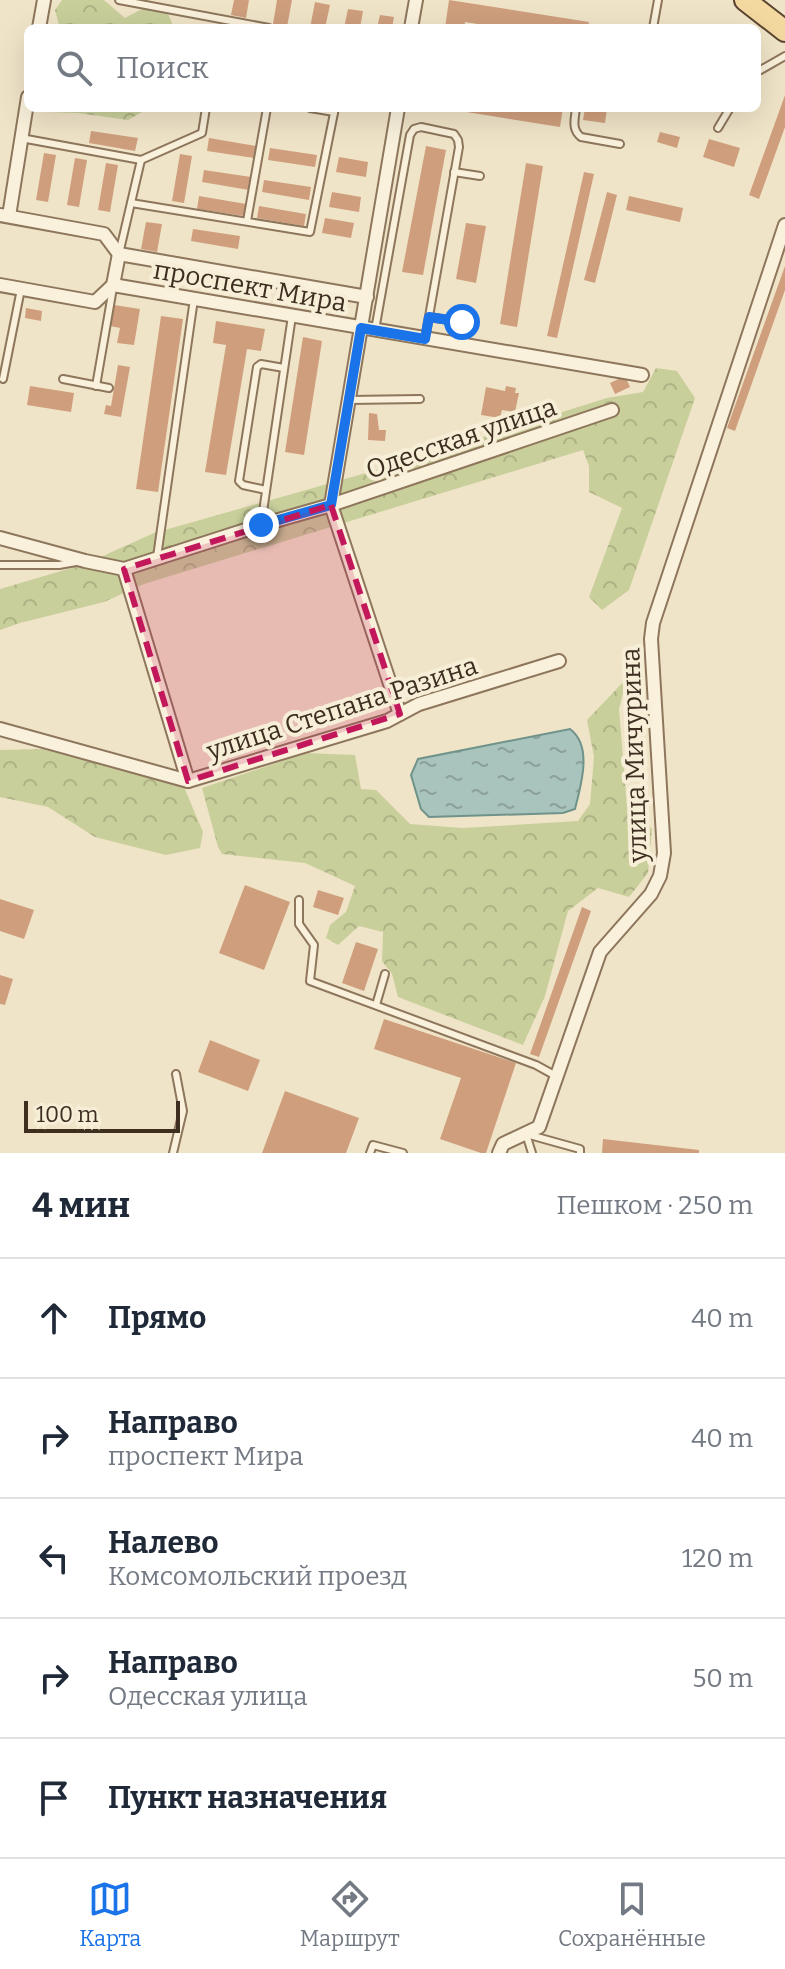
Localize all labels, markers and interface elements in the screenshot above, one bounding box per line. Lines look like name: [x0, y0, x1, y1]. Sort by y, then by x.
search box: [24, 24, 761, 112]
icon: search: [52, 46, 96, 90]
text: Поиск: [116, 50, 209, 86]
street label: проспект Мира: [151, 254, 349, 319]
route start: [444, 304, 480, 340]
street label: Одесская улица: [362, 391, 560, 486]
route end: [243, 507, 279, 543]
street label: улица Мичурина: [615, 647, 654, 864]
street label: улица Степана Разина: [202, 650, 481, 767]
scale bar: [24, 1097, 180, 1133]
text: 100 m: [36, 1101, 99, 1128]
text: 4 мин: [32, 1185, 130, 1226]
text: Пешком · 250 m: [556, 1190, 753, 1221]
icon: ahead: [32, 1296, 76, 1340]
text: Прямо: [108, 1300, 206, 1336]
text: 40 m: [691, 1303, 753, 1334]
text: Направо: [108, 1405, 238, 1441]
icon: right: [32, 1416, 76, 1460]
text: 40 m: [691, 1423, 753, 1454]
text: проспект Мира: [108, 1441, 303, 1472]
text: Налево: [108, 1525, 219, 1561]
icon: left: [32, 1536, 76, 1580]
text: 120 m: [682, 1543, 753, 1574]
text: Комсомольский проезд: [108, 1561, 407, 1592]
text: Направо: [108, 1645, 238, 1681]
icon: right: [32, 1656, 76, 1700]
text: 50 m: [692, 1663, 753, 1694]
text: Одесская улица: [108, 1681, 307, 1712]
icon: arrive: [32, 1776, 76, 1820]
text: Пункт назначения: [108, 1780, 387, 1816]
tab: Карта: [79, 1877, 141, 1952]
tab: Маршрут: [300, 1877, 399, 1952]
tab: Сохранённые: [558, 1877, 706, 1952]

